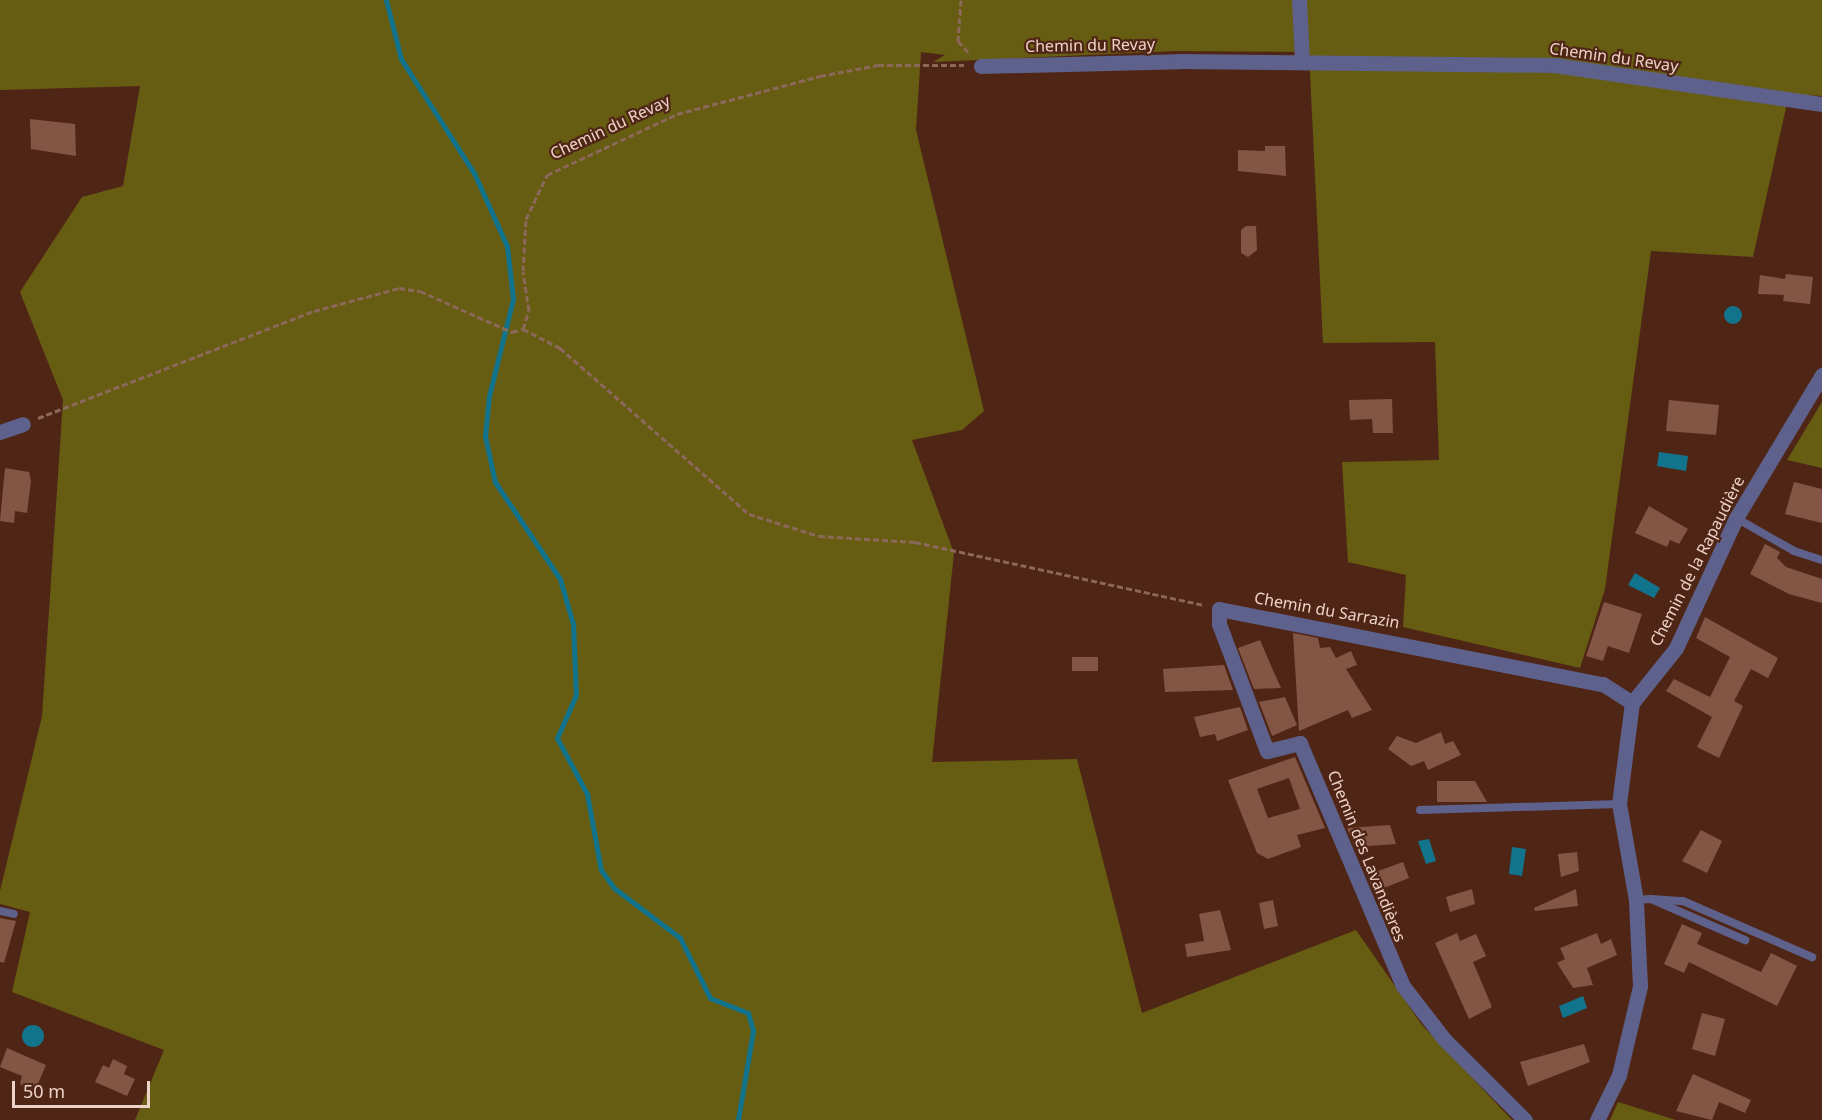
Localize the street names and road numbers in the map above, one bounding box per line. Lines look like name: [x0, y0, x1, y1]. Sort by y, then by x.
street label: Chemin du Revay: [1025, 34, 1155, 56]
street label: Chemin du Revay: [1548, 38, 1680, 76]
street label: Chemin du Revay: [547, 91, 673, 163]
street label: Chemin de la Rapaudière: [1646, 473, 1748, 649]
street label: Chemin du Sarrazin: [1253, 588, 1401, 632]
street label: Chemin des Lavandières: [1324, 767, 1410, 945]

